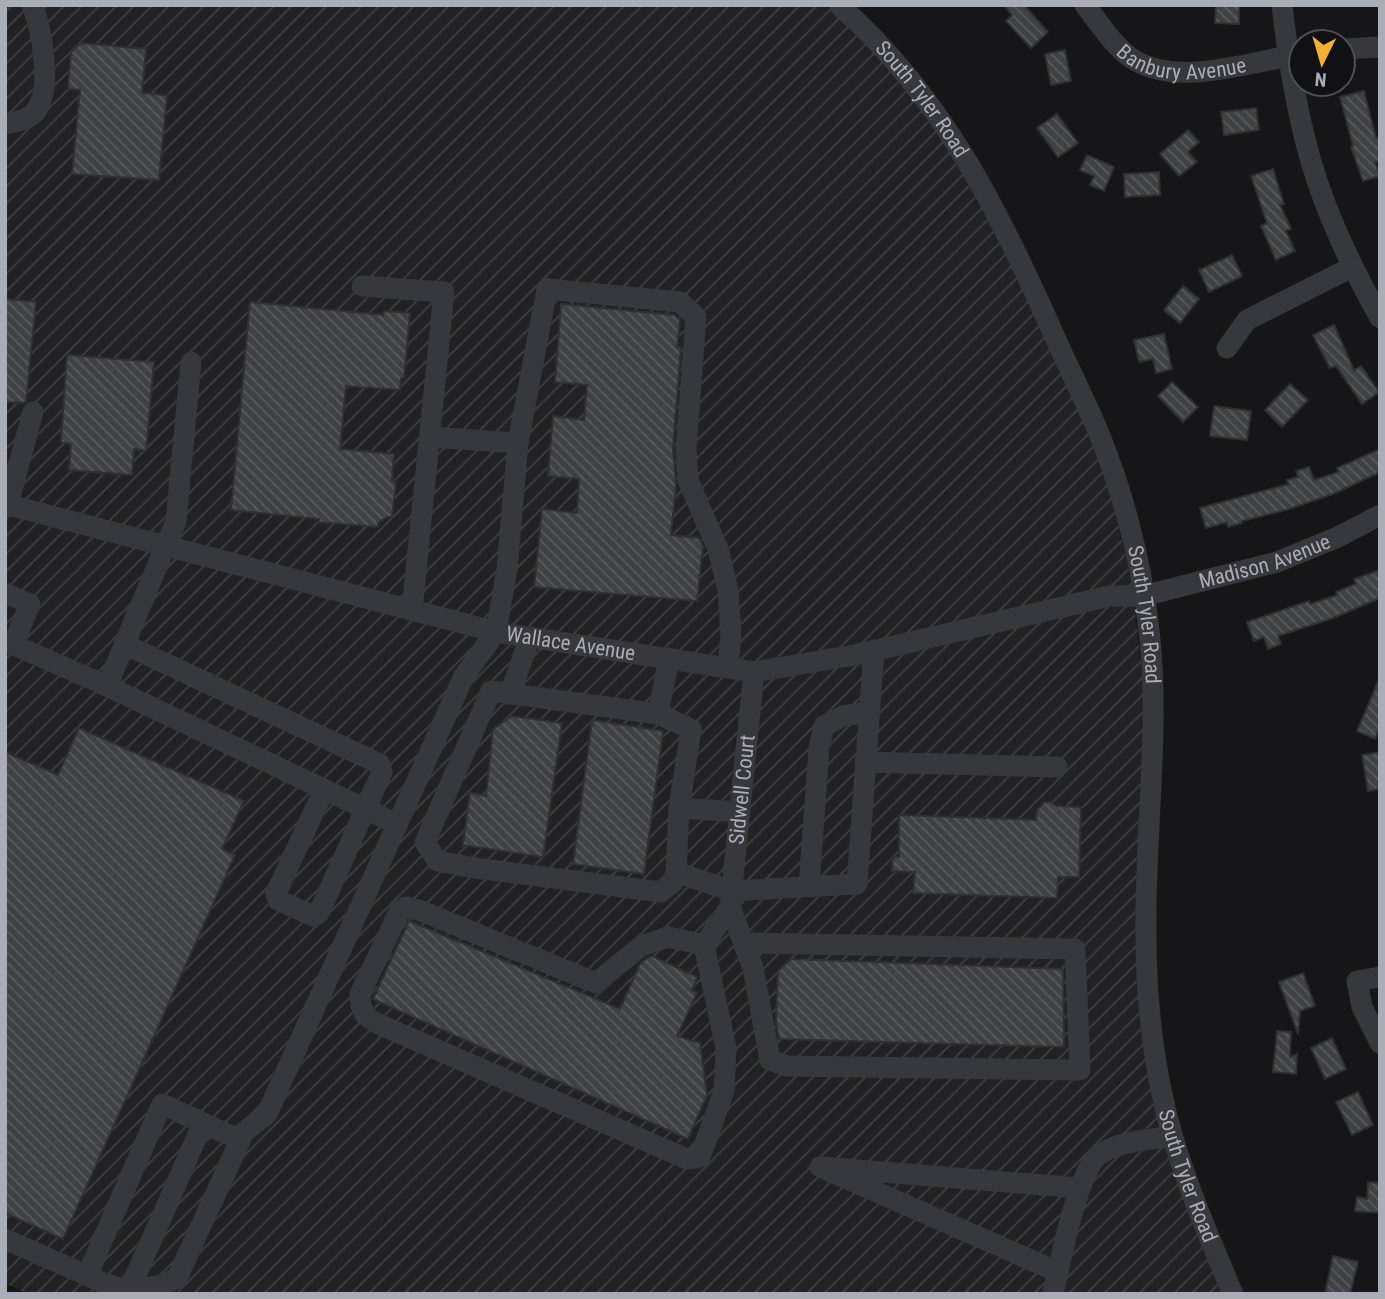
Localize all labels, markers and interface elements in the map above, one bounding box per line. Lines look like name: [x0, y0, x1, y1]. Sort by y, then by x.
north arrow: [1287, 28, 1357, 98]
street label: South Tyler Road: [871, 36, 973, 162]
street label: Banbury Avenue: [1112, 39, 1248, 84]
text: N: [1314, 67, 1327, 91]
street label: Madison Avenue: [1196, 529, 1334, 593]
street label: South Tyler Road: [1123, 543, 1165, 684]
street label: Wallace Avenue: [504, 622, 637, 665]
street label: Sidwell Court: [724, 734, 760, 845]
street label: South Tyler Road: [1154, 1107, 1222, 1246]

